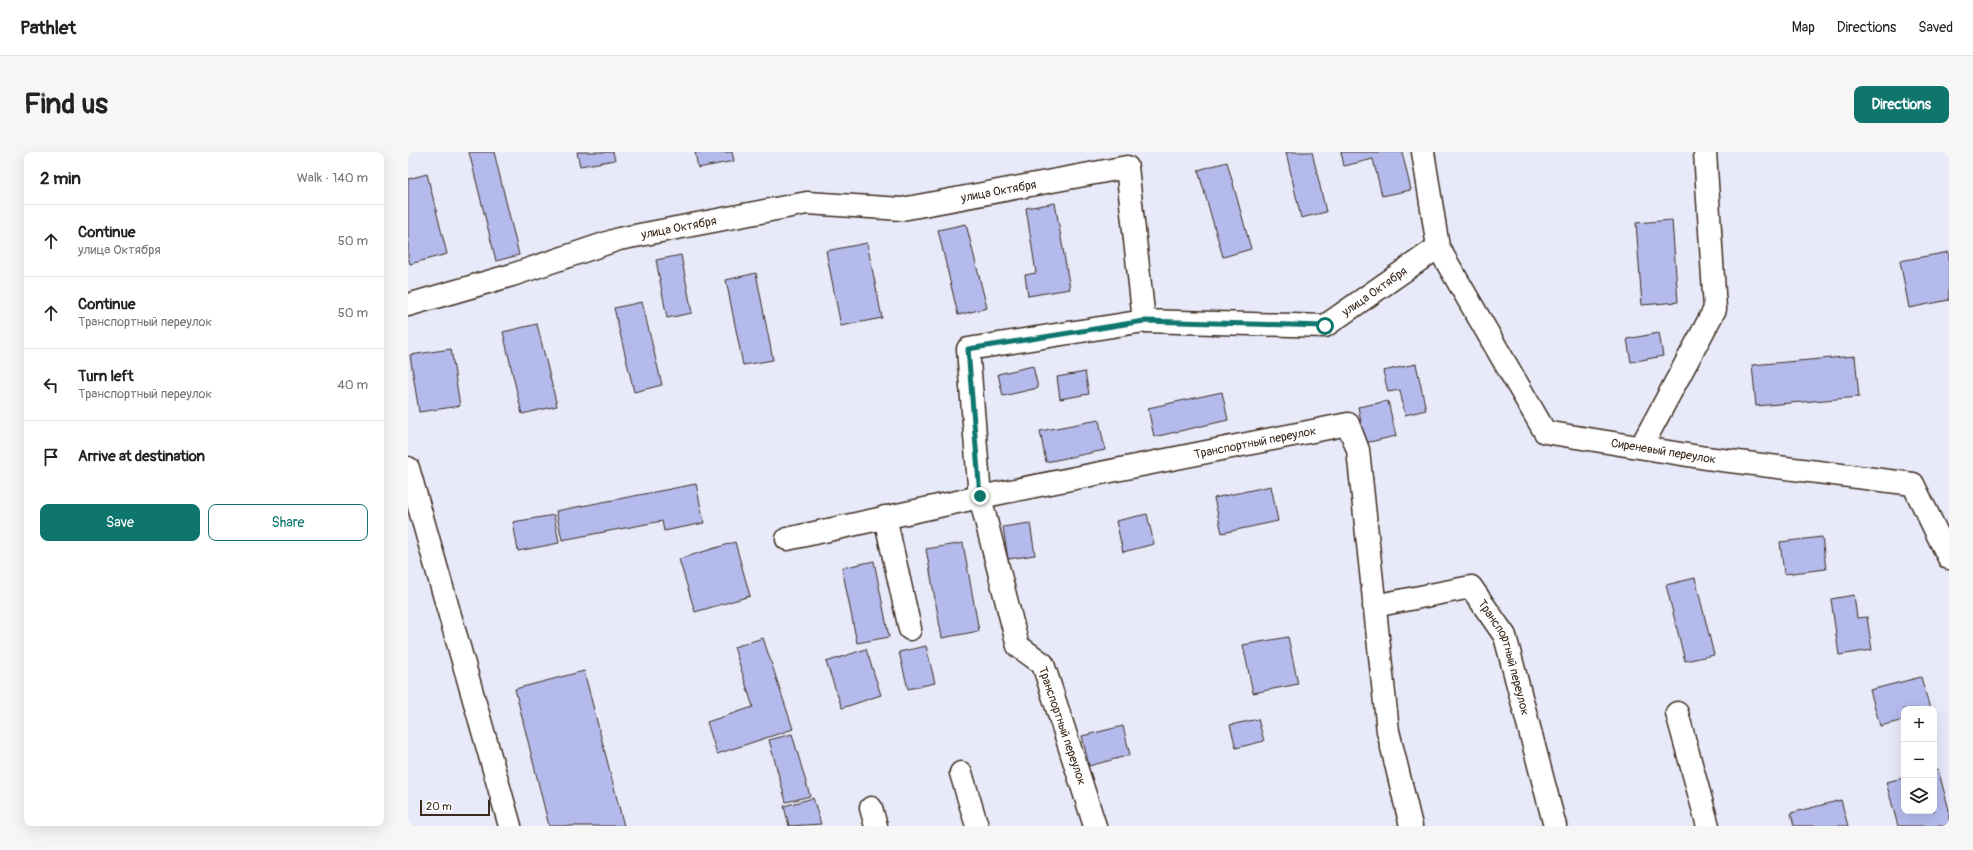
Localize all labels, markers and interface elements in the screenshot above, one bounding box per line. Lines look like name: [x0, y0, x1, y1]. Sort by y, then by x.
text: Pathlet: [20, 16, 76, 40]
text: Map: [1792, 19, 1815, 36]
text: Directions: [1837, 19, 1896, 36]
text: Saved: [1918, 19, 1953, 36]
button: Directions: [1854, 86, 1949, 123]
text: Find us: [24, 87, 108, 122]
text: 2 min: [40, 168, 81, 189]
text: Walk · 140 m: [297, 170, 368, 186]
street label: улица Октября: [959, 177, 1038, 206]
street label: улица Октября: [639, 213, 718, 242]
text: Continue: [78, 223, 136, 242]
icon: ahead: [40, 230, 62, 252]
text: 50 m: [338, 233, 368, 249]
text: улица Октября: [78, 242, 161, 258]
street label: улица Октября: [1338, 263, 1410, 320]
text: Continue: [78, 295, 136, 314]
icon: ahead: [40, 302, 62, 324]
text: 50 m: [338, 305, 368, 321]
text: Транспортный переулок: [78, 314, 212, 330]
route start: [1316, 317, 1334, 335]
text: Turn left: [78, 367, 134, 386]
icon: left: [40, 374, 62, 396]
text: 40 m: [337, 377, 368, 393]
text: Транспортный переулок: [78, 386, 212, 402]
street label: Транспортный переулок: [1193, 423, 1317, 462]
street label: Сиреневый переулок: [1610, 435, 1717, 467]
icon: arrive: [40, 446, 62, 468]
text: Arrive at destination: [78, 447, 205, 466]
route end: [971, 487, 989, 505]
button: Save: [40, 504, 200, 541]
button: Share: [208, 504, 368, 541]
street label: Транспортный переулок: [1475, 597, 1533, 717]
street label: Транспортный переулок: [1035, 665, 1089, 787]
map controls: [1901, 706, 1937, 814]
button: +: [1901, 706, 1937, 742]
button: −: [1901, 742, 1937, 778]
button: layers: [1901, 778, 1937, 814]
scale bar: [420, 798, 490, 817]
text: 20 m: [426, 800, 452, 813]

